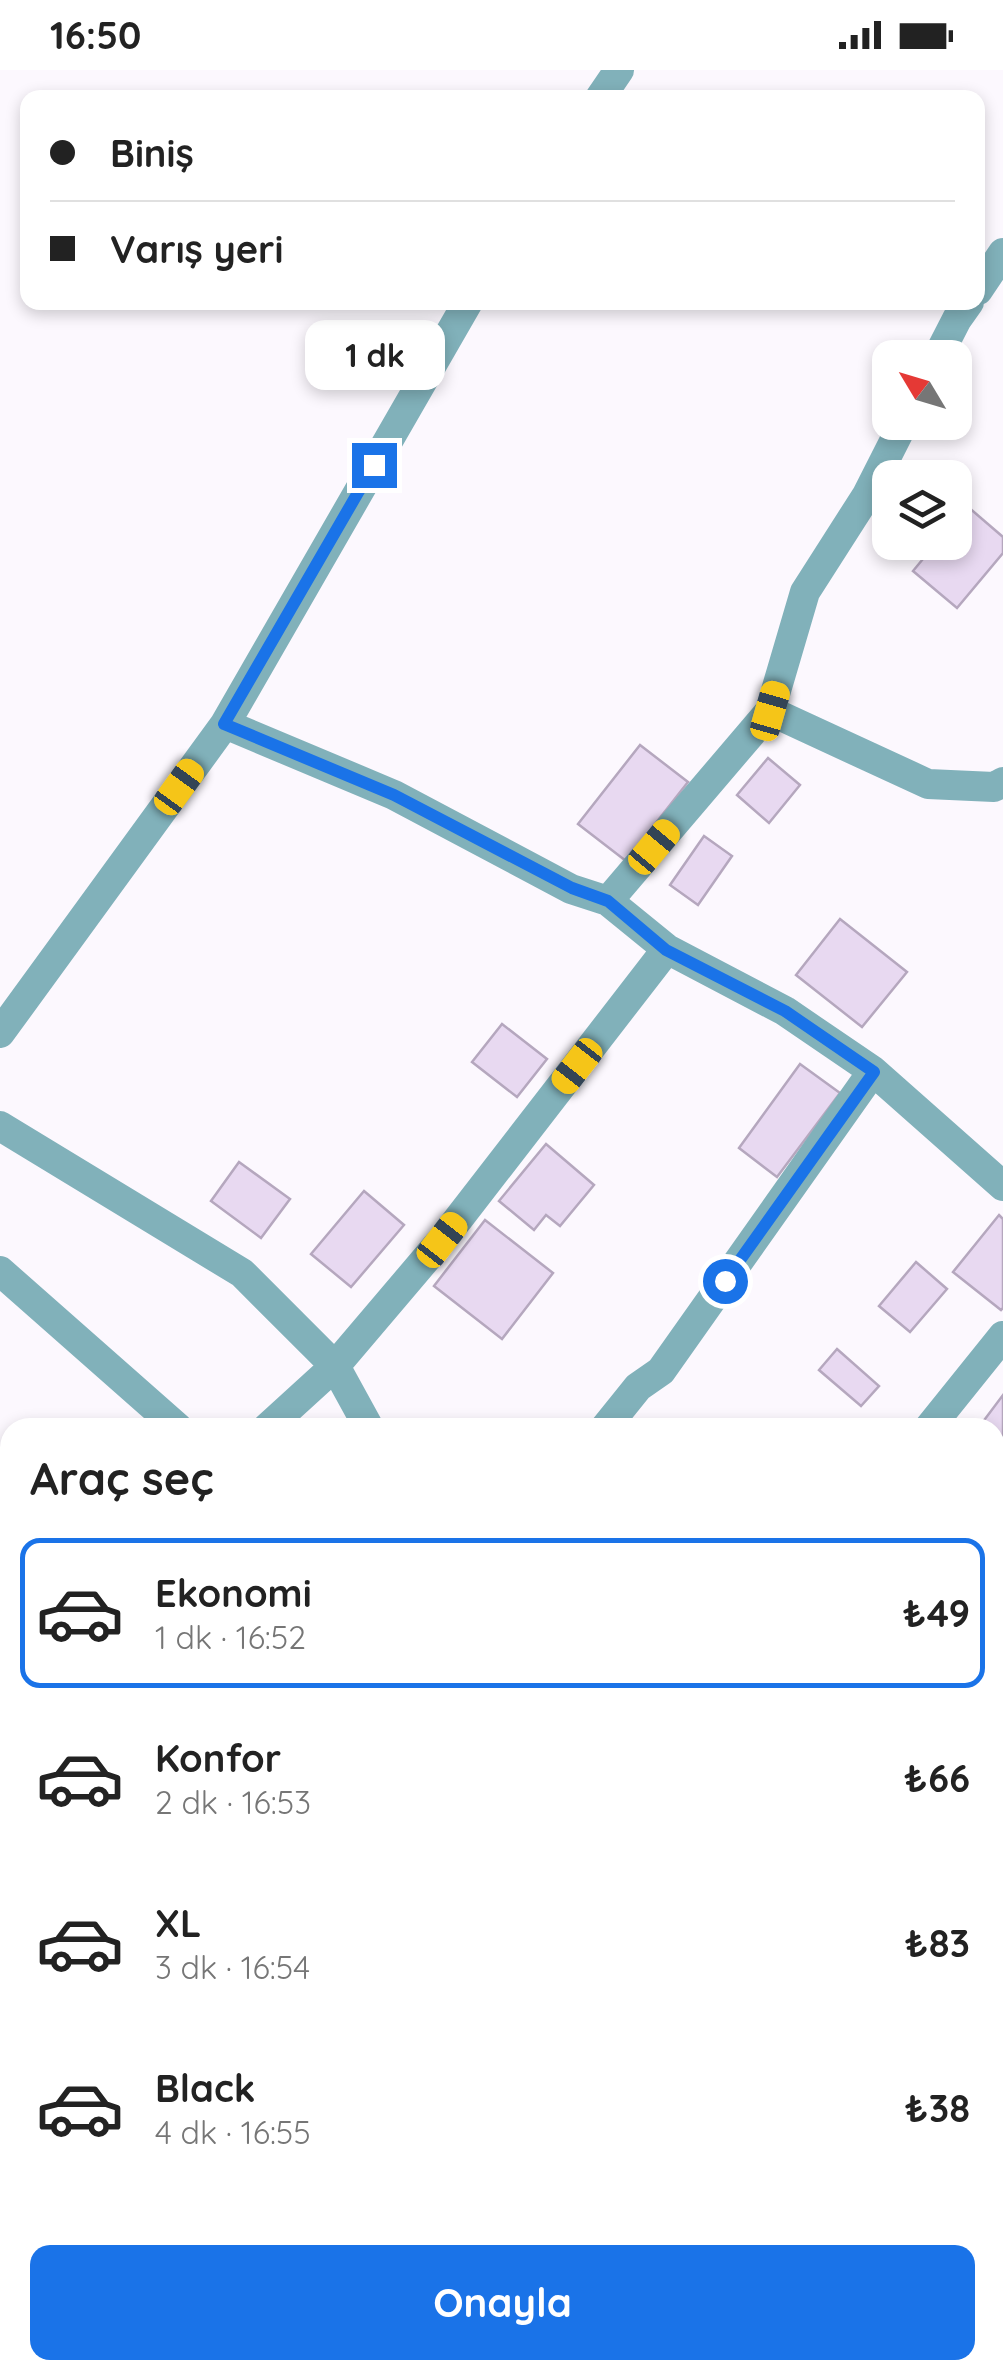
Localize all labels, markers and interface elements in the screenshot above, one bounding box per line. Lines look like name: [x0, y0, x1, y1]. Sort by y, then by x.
text: 16:50: [50, 11, 141, 59]
text: Biniş: [110, 129, 194, 177]
text: Varış yeri: [110, 225, 284, 273]
callout: 1 dk: [304, 320, 444, 390]
text: 1 dk: [345, 335, 405, 375]
north arrow: [872, 340, 972, 440]
map controls: [872, 340, 972, 560]
route end: [352, 443, 397, 488]
button: layers: [872, 460, 972, 560]
car: [747, 678, 793, 744]
car: [149, 754, 209, 820]
car: [623, 814, 685, 880]
car: [547, 1033, 607, 1099]
car: [412, 1207, 472, 1273]
route start: [703, 1259, 748, 1304]
text: Araç seç: [30, 1450, 214, 1506]
icon: car: [35, 1568, 125, 1658]
text: Ekonomi: [155, 1569, 312, 1617]
text: ₺49: [903, 1589, 970, 1637]
text: 1 dk · 16:52: [155, 1617, 306, 1657]
icon: car: [35, 1733, 125, 1823]
text: Konfor: [155, 1734, 281, 1782]
text: ₺66: [904, 1754, 970, 1802]
text: 2 dk · 16:53: [155, 1782, 311, 1822]
icon: car: [35, 1898, 125, 1988]
text: XL: [155, 1899, 201, 1947]
text: ₺83: [905, 1919, 970, 1967]
text: 3 dk · 16:54: [155, 1947, 310, 1987]
icon: car: [35, 2063, 125, 2153]
text: Black: [155, 2064, 255, 2112]
text: ₺38: [905, 2084, 970, 2132]
text: 4 dk · 16:55: [155, 2112, 311, 2152]
button: Onayla: [30, 2245, 975, 2360]

